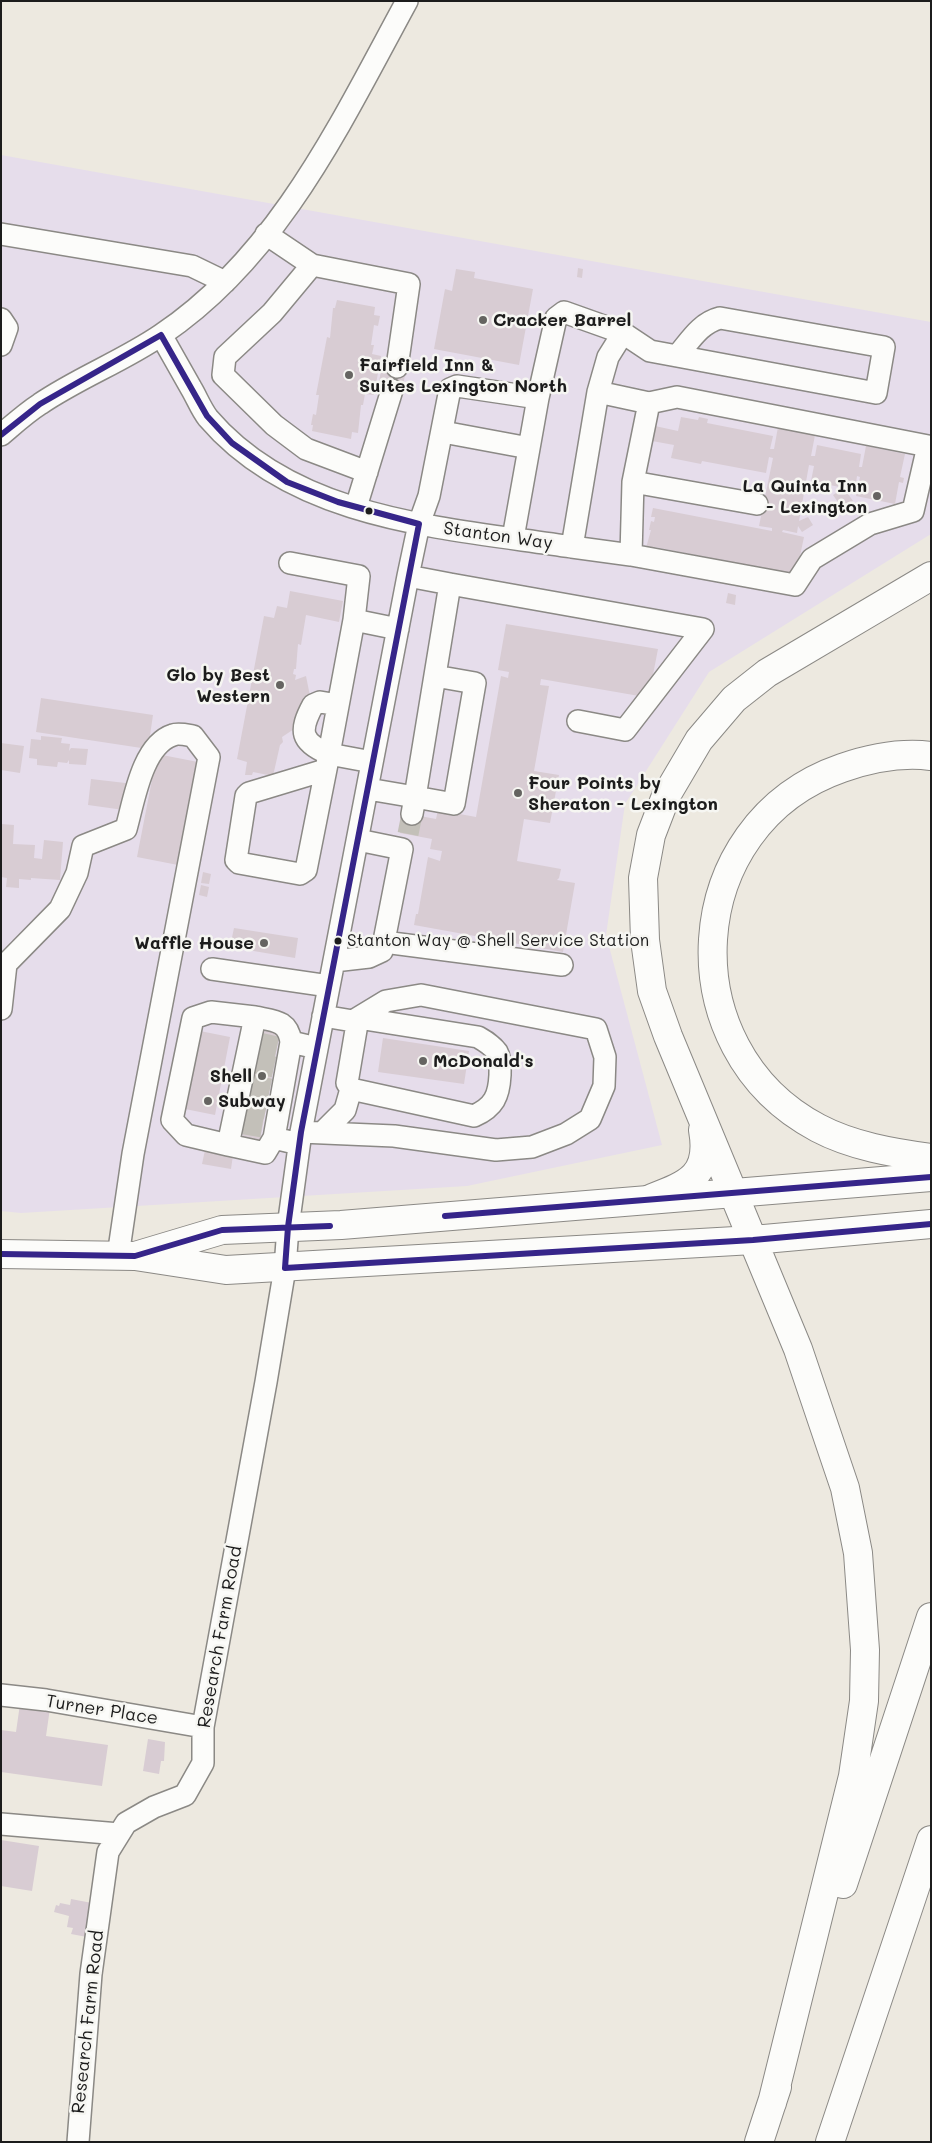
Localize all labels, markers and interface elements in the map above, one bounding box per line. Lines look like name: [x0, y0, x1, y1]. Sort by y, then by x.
place label: Cracker Barrel: [493, 309, 631, 331]
marker: Cracker Barrel: [477, 314, 489, 326]
place label: Fairfield Inn & Suites Lexington North: [359, 354, 567, 396]
marker: Fairfield Inn & Suites Lexington North: [343, 369, 355, 381]
place label: La Quinta Inn - Lexington: [742, 475, 867, 518]
marker: La Quinta Inn - Lexington: [871, 490, 883, 502]
unlabelled marker: [364, 506, 374, 516]
street label: Stanton Way: [442, 518, 554, 554]
place label: Glo by Best Western: [166, 664, 270, 706]
marker: Glo by Best Western: [274, 679, 286, 691]
place label: Four Points by Sheraton - Lexington: [528, 772, 718, 814]
marker: Four Points by Sheraton - Lexington: [512, 787, 524, 799]
place label: Stanton Way @ Shell Service Station: [347, 931, 649, 951]
place label: Waffle House: [135, 932, 254, 954]
marker: Stanton Way @ Shell Service Station: [333, 936, 343, 946]
marker: Waffle House: [258, 937, 270, 949]
place label: McDonald's: [433, 1050, 534, 1072]
marker: McDonald's: [417, 1055, 429, 1067]
place label: Shell: [210, 1065, 252, 1087]
marker: Shell: [256, 1070, 268, 1082]
place label: Subway: [218, 1090, 286, 1112]
marker: Subway: [202, 1095, 214, 1107]
street label: Research Farm Road: [193, 1544, 247, 1730]
street label: Turner Place: [44, 1690, 160, 1730]
street label: Research Farm Road: [68, 1929, 108, 2115]

